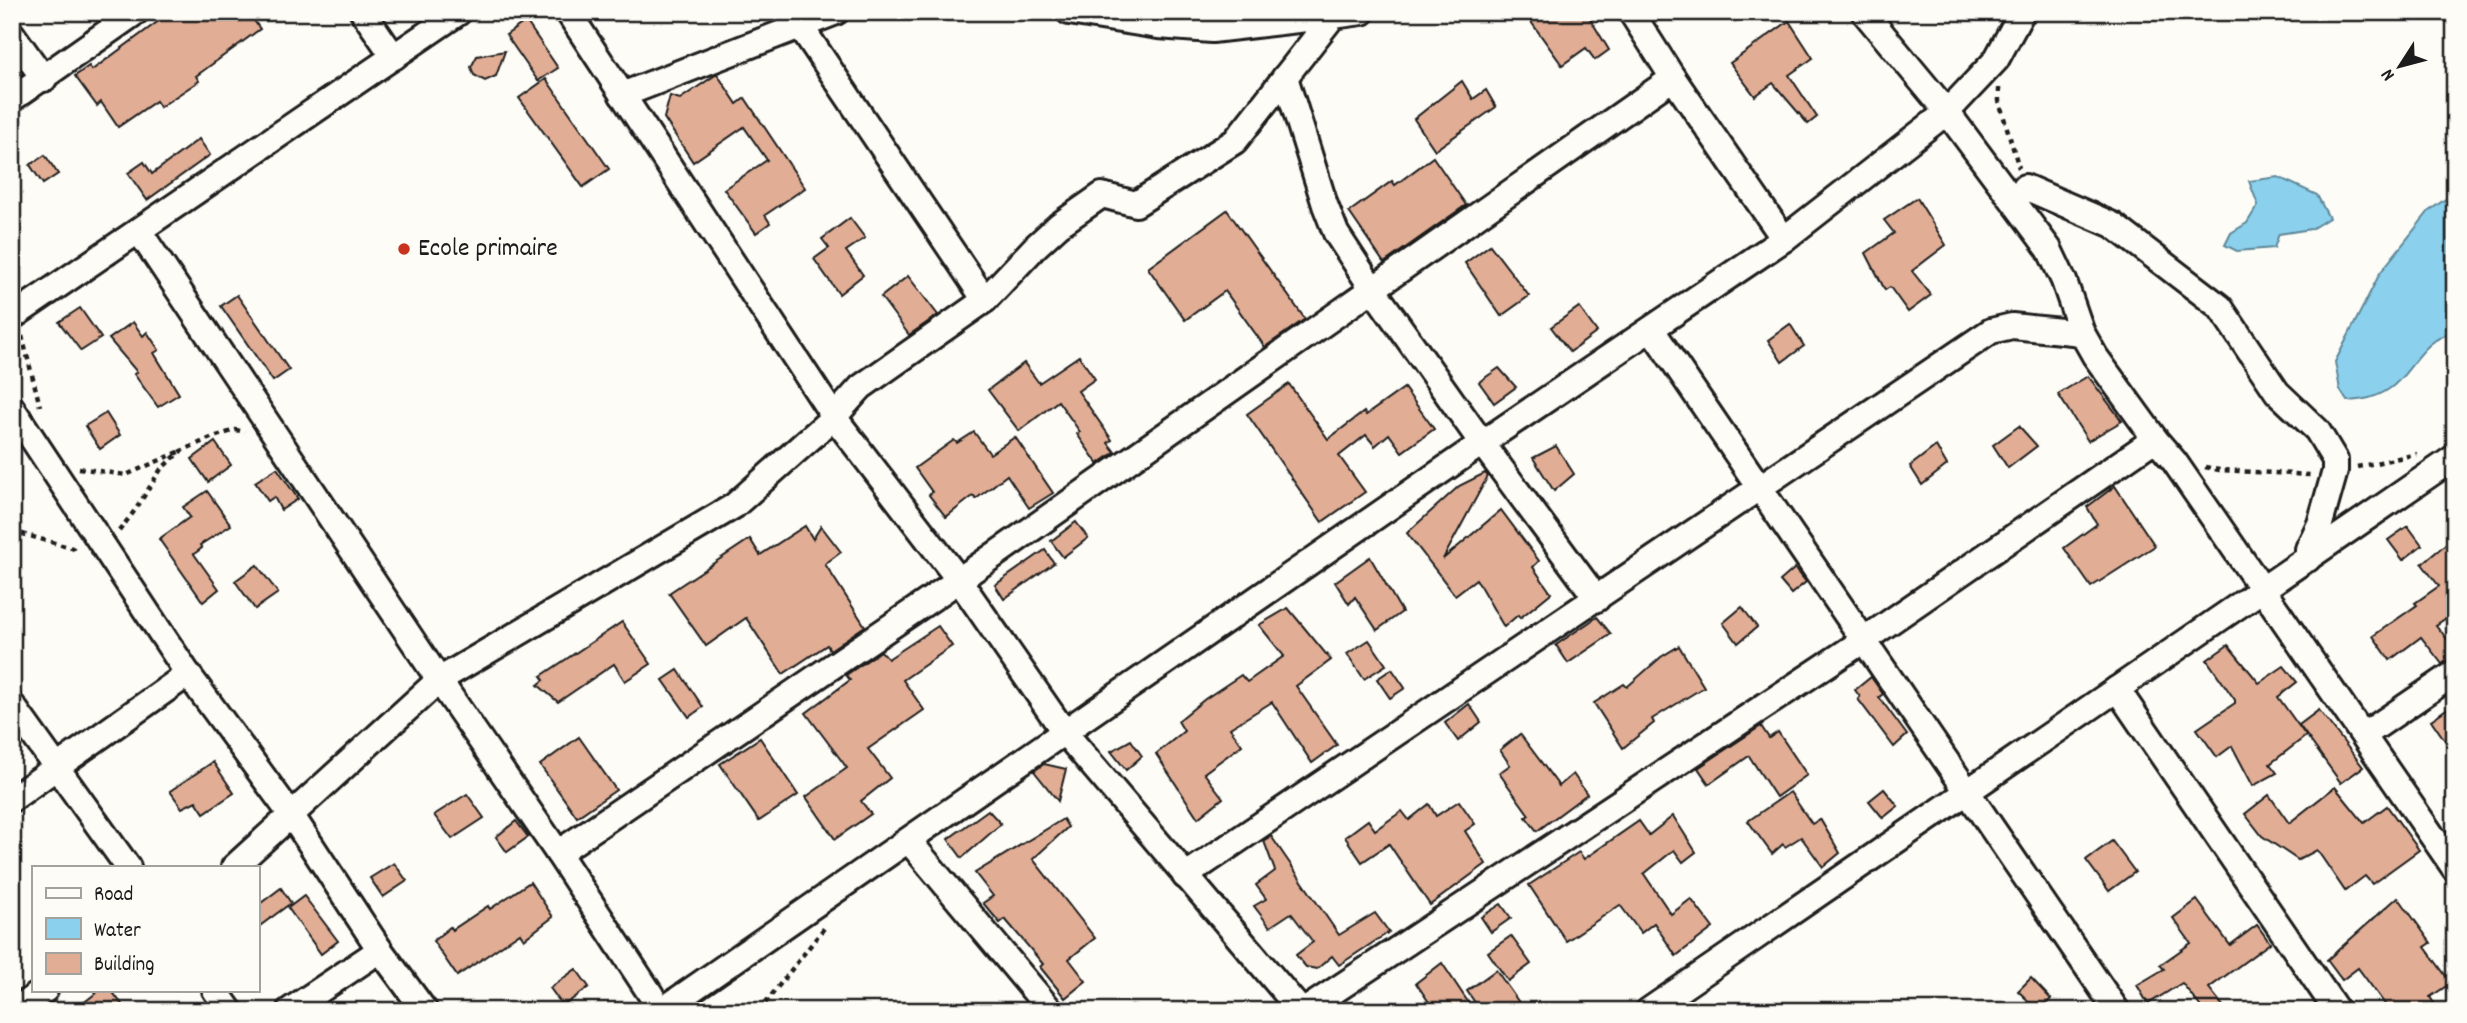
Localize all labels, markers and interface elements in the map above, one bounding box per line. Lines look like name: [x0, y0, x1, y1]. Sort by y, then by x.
north arrow: [2366, 32, 2436, 102]
text: N: [2375, 62, 2403, 86]
place label: Ecole primaire: [418, 231, 558, 268]
marker: Ecole primaire: [396, 241, 412, 257]
legend: [32, 866, 259, 992]
text: Road: [94, 881, 133, 911]
text: Water: [94, 917, 141, 947]
text: Building: [94, 951, 154, 981]

